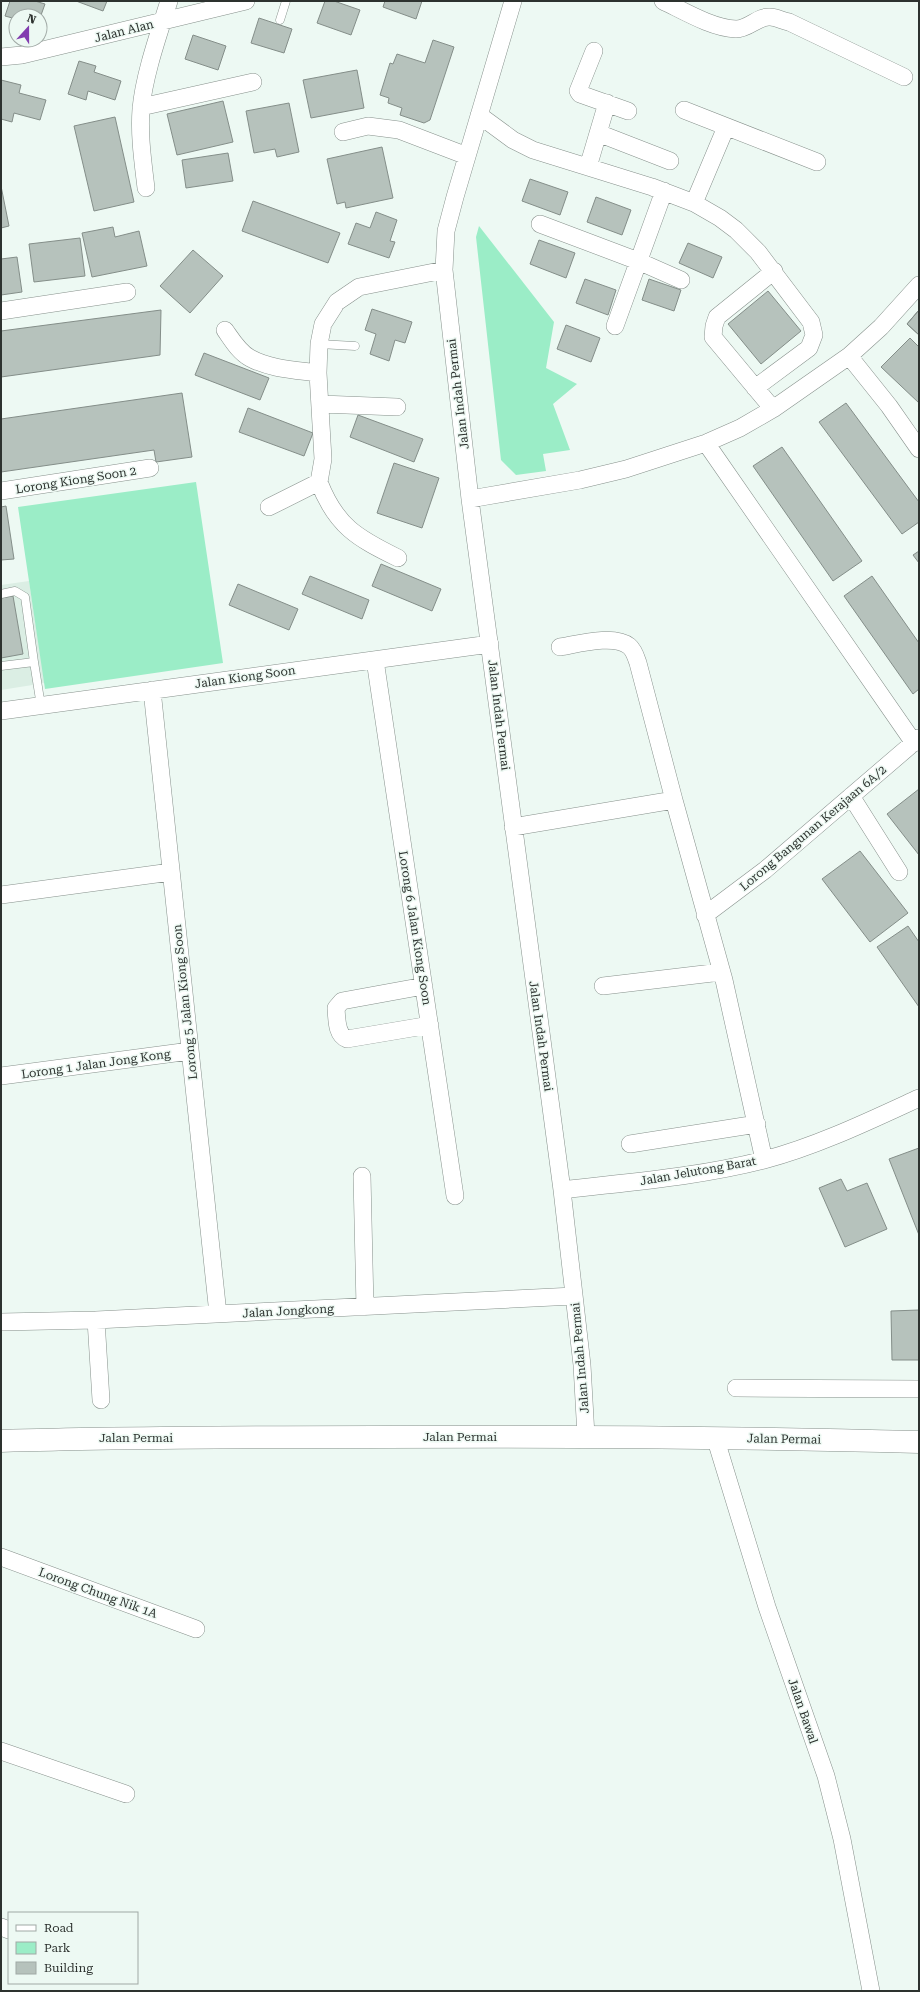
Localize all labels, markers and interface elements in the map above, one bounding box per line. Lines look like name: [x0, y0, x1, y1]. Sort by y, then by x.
north arrow: [8, 8, 48, 48]
text: N: [25, 12, 38, 27]
street label: Jalan Alan: [93, 17, 155, 45]
street label: Jalan Indah Permai: [444, 338, 472, 450]
street label: Lorong Kiong Soon 2: [15, 463, 138, 496]
street label: Jalan Indah Permai: [485, 659, 513, 771]
street label: Jalan Kiong Soon: [194, 663, 297, 691]
street label: Lorong Bangunan Kerajaan 6A/2: [737, 762, 889, 893]
street label: Lorong 6 Jalan Kiong Soon: [396, 850, 434, 1006]
street label: Lorong 5 Jalan Kiong Soon: [170, 923, 200, 1080]
street label: Jalan Indah Permai: [526, 980, 556, 1092]
street label: Lorong 1 Jalan Jong Kong: [21, 1047, 172, 1081]
street label: Jalan Jelutong Barat: [639, 1154, 758, 1188]
street label: Jalan Jongkong: [242, 1302, 334, 1320]
street label: Jalan Indah Permai: [568, 1302, 592, 1414]
street label: Jalan Permai: [423, 1430, 497, 1444]
street label: Jalan Permai: [99, 1431, 173, 1445]
street label: Jalan Permai: [747, 1431, 821, 1447]
street label: Lorong Chung Nik 1A: [37, 1565, 160, 1621]
street label: Jalan Bawal: [785, 1676, 821, 1746]
legend: [8, 1912, 138, 1984]
text: Road: [44, 1921, 74, 1935]
text: Park: [44, 1941, 71, 1955]
text: Building: [44, 1961, 93, 1975]

